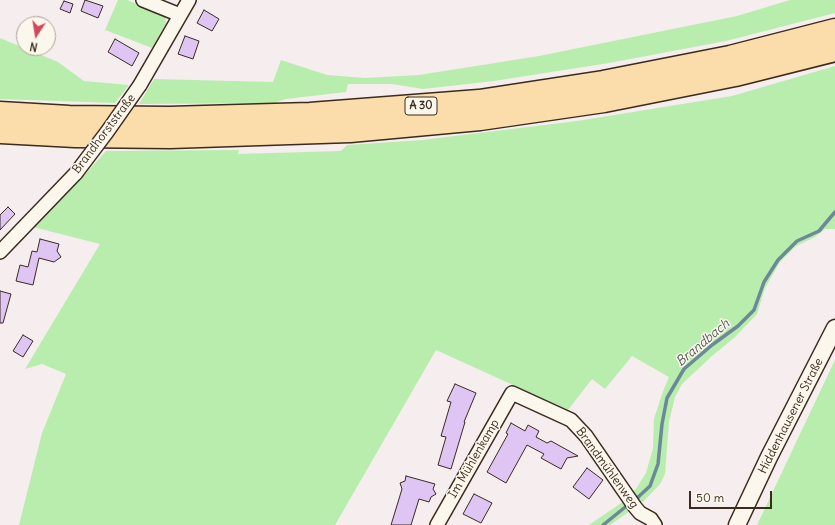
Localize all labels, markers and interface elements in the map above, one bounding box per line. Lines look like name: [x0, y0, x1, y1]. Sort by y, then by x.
north arrow: [16, 16, 56, 56]
text: N: [29, 39, 39, 54]
street label: Brandhorststraße: [69, 91, 139, 177]
road number: A 30: [405, 97, 437, 115]
water label: Brandbach: [673, 316, 733, 370]
street label: Hiddenhausener Straße: [756, 356, 826, 476]
street label: Im Mühlenkamp: [446, 417, 502, 501]
street label: Brandmühlenweg: [573, 425, 641, 511]
scale bar: [691, 483, 774, 509]
text: 50 m: [696, 490, 724, 505]

